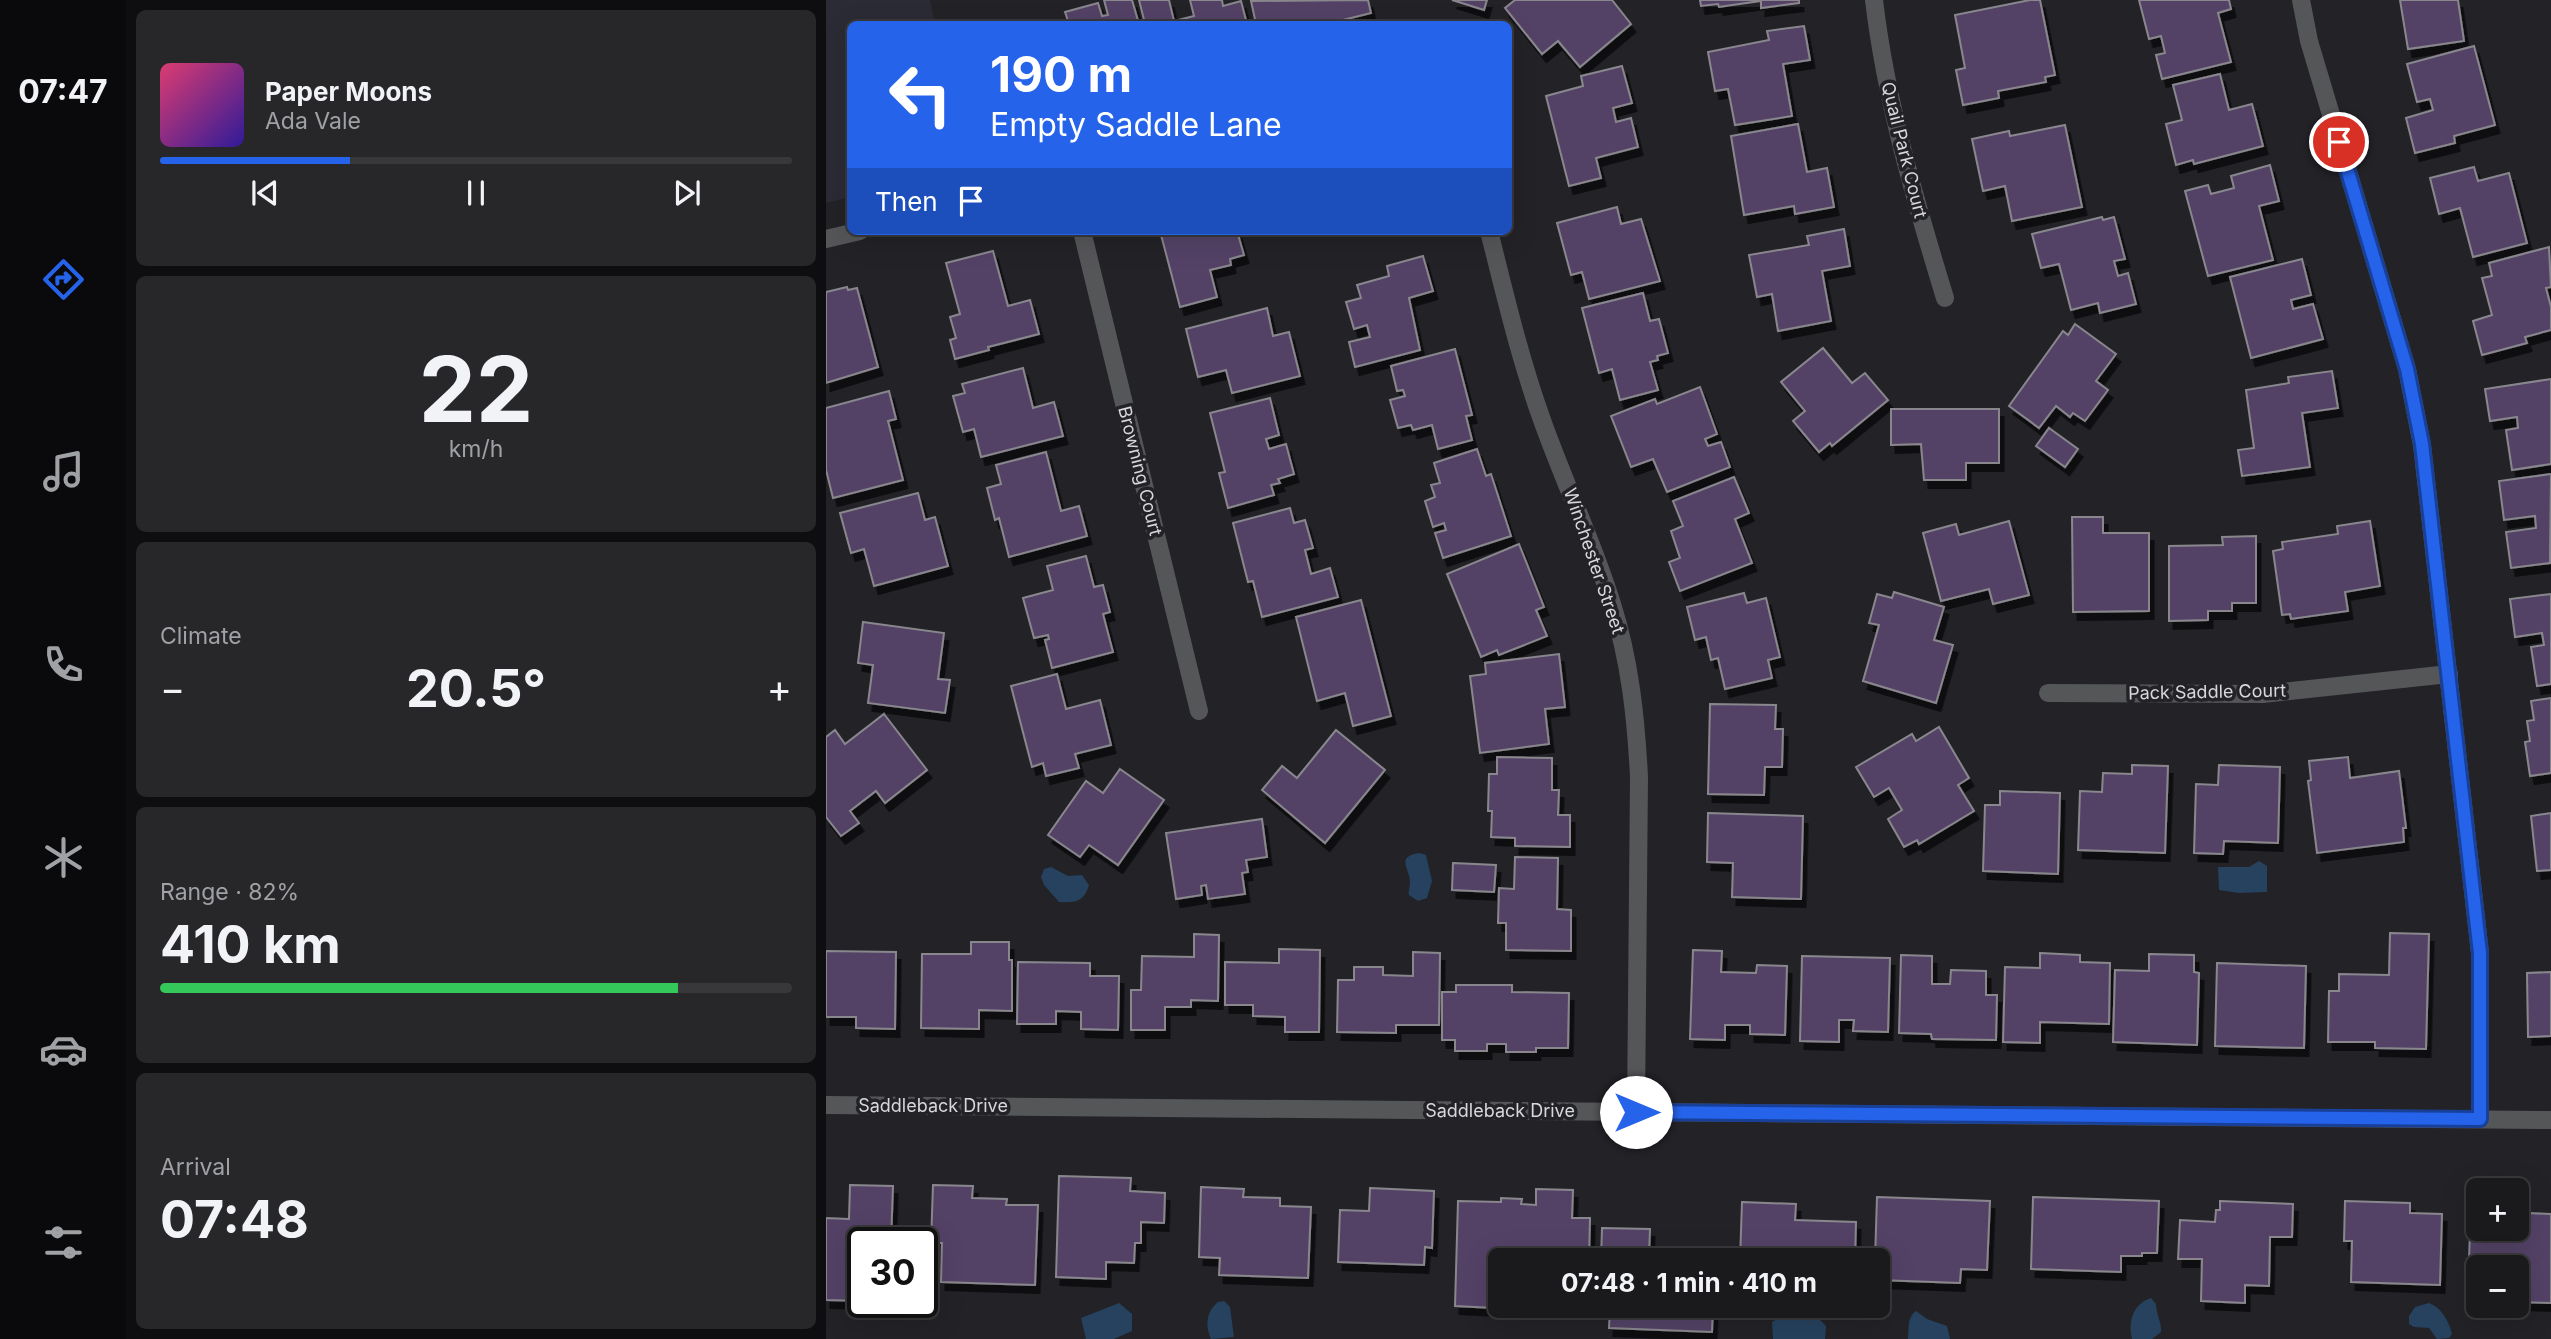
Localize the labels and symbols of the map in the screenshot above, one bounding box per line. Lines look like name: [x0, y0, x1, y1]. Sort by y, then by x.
street label: Quail Park Court: [1877, 80, 1932, 220]
pin: [2309, 112, 2369, 172]
street label: Browning Court: [1114, 404, 1167, 538]
street label: Winchester Street: [1560, 485, 1629, 636]
street label: Pack Saddle Court: [2128, 680, 2286, 703]
position arrow: [1599, 1075, 1673, 1149]
street label: Saddleback Drive: [858, 1095, 1008, 1116]
street label: Saddleback Drive: [1425, 1100, 1575, 1121]
speed limit sign: 30: [847, 1227, 938, 1318]

